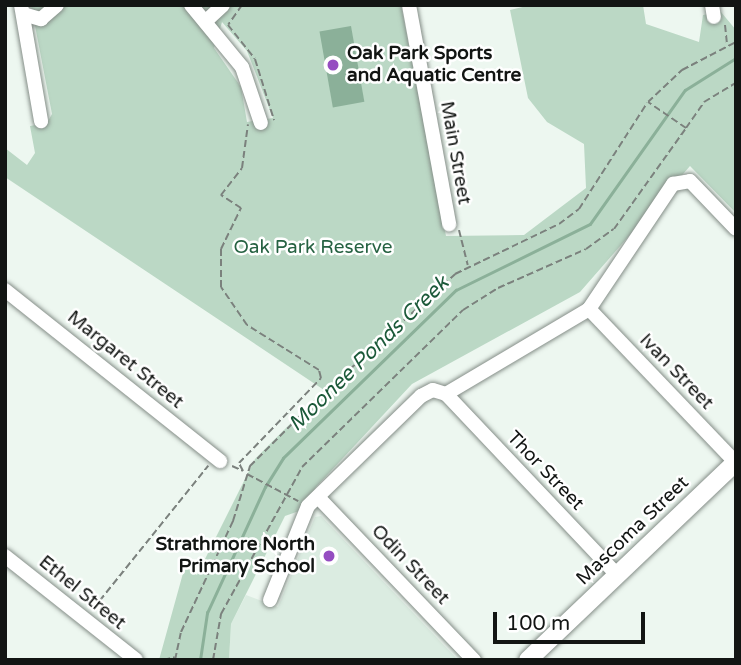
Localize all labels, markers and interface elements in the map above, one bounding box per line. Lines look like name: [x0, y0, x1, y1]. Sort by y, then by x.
place label: Oak Park Sports and Aquatic Centre: [347, 43, 521, 87]
marker: Oak Park Sports and Aquatic Centre: [325, 57, 341, 73]
street label: Main Street: [435, 100, 475, 206]
park label: Oak Park Reserve: [234, 237, 392, 259]
water label: Moonee Ponds Creek: [284, 271, 454, 437]
street label: Margaret Street: [62, 306, 188, 414]
street label: Ivan Street: [634, 329, 718, 415]
street label: Thor Street: [502, 427, 588, 515]
street label: Mascoma Street: [572, 472, 694, 590]
street label: Odin Street: [366, 520, 454, 610]
place label: Strathmore North Primary School: [156, 534, 315, 578]
marker: Strathmore North Primary School: [321, 548, 337, 564]
street label: Ethel Street: [34, 551, 130, 635]
scale bar: [496, 598, 648, 642]
text: 100 m: [506, 611, 570, 636]

